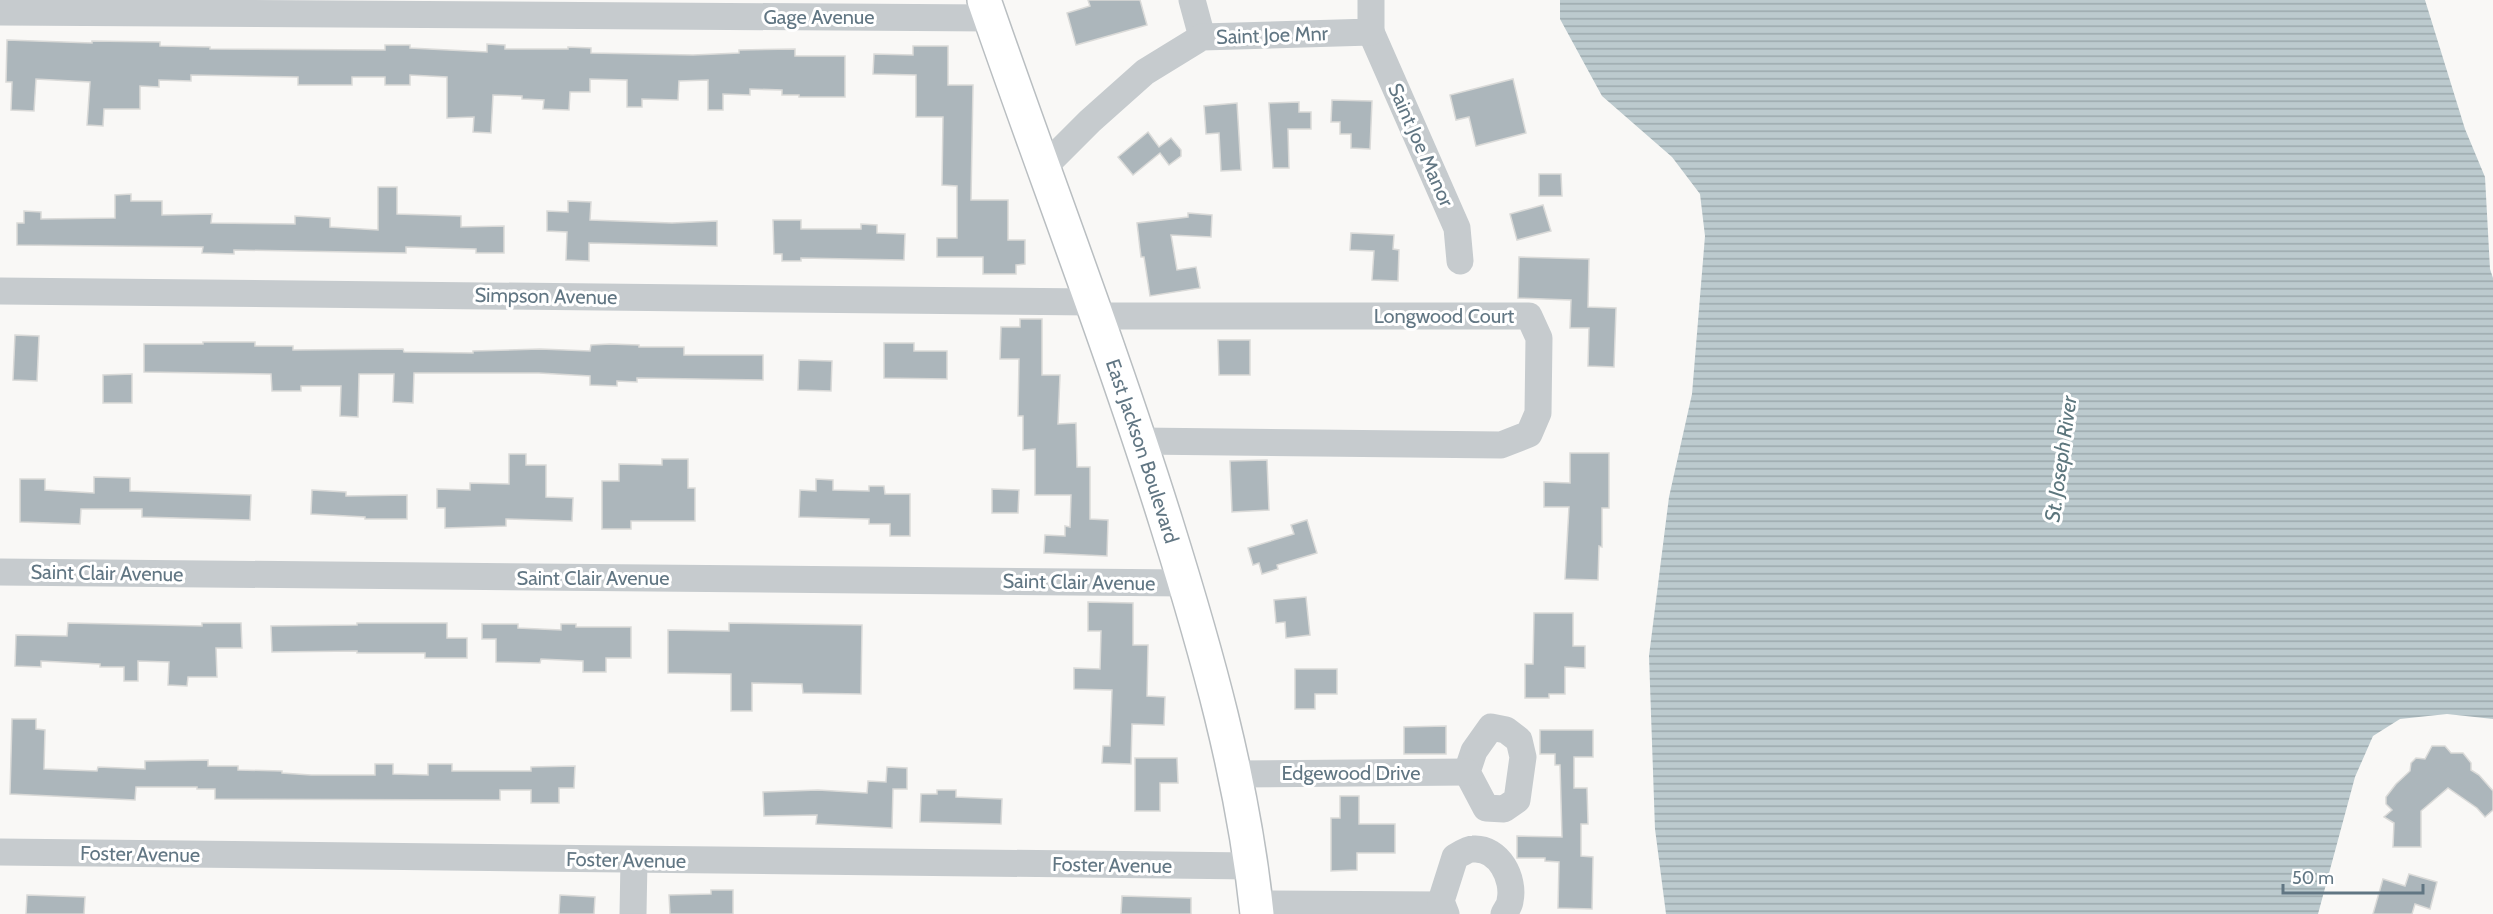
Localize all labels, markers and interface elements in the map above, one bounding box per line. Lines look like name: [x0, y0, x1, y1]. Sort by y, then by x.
street label: Gage Avenue: [763, 5, 875, 29]
street label: Saint Joe Mnr: [1216, 21, 1329, 49]
street label: Saint Joe Manor: [1383, 80, 1459, 211]
street label: Simpson Avenue: [474, 283, 618, 309]
street label: Longwood Court: [1374, 304, 1515, 328]
street label: East Jackson Boulevard: [1101, 356, 1184, 546]
water label: St. Joseph River: [2039, 393, 2082, 523]
street label: Saint Clair Avenue: [30, 560, 184, 586]
street label: Saint Clair Avenue: [517, 566, 669, 590]
street label: Saint Clair Avenue: [1002, 569, 1156, 595]
street label: Edgewood Drive: [1282, 761, 1420, 785]
street label: Foster Avenue: [80, 841, 200, 867]
street label: Foster Avenue: [566, 847, 686, 873]
street label: Foster Avenue: [1052, 852, 1172, 878]
scale bar: [2283, 857, 2422, 895]
text: 50 m: [2292, 867, 2334, 889]

